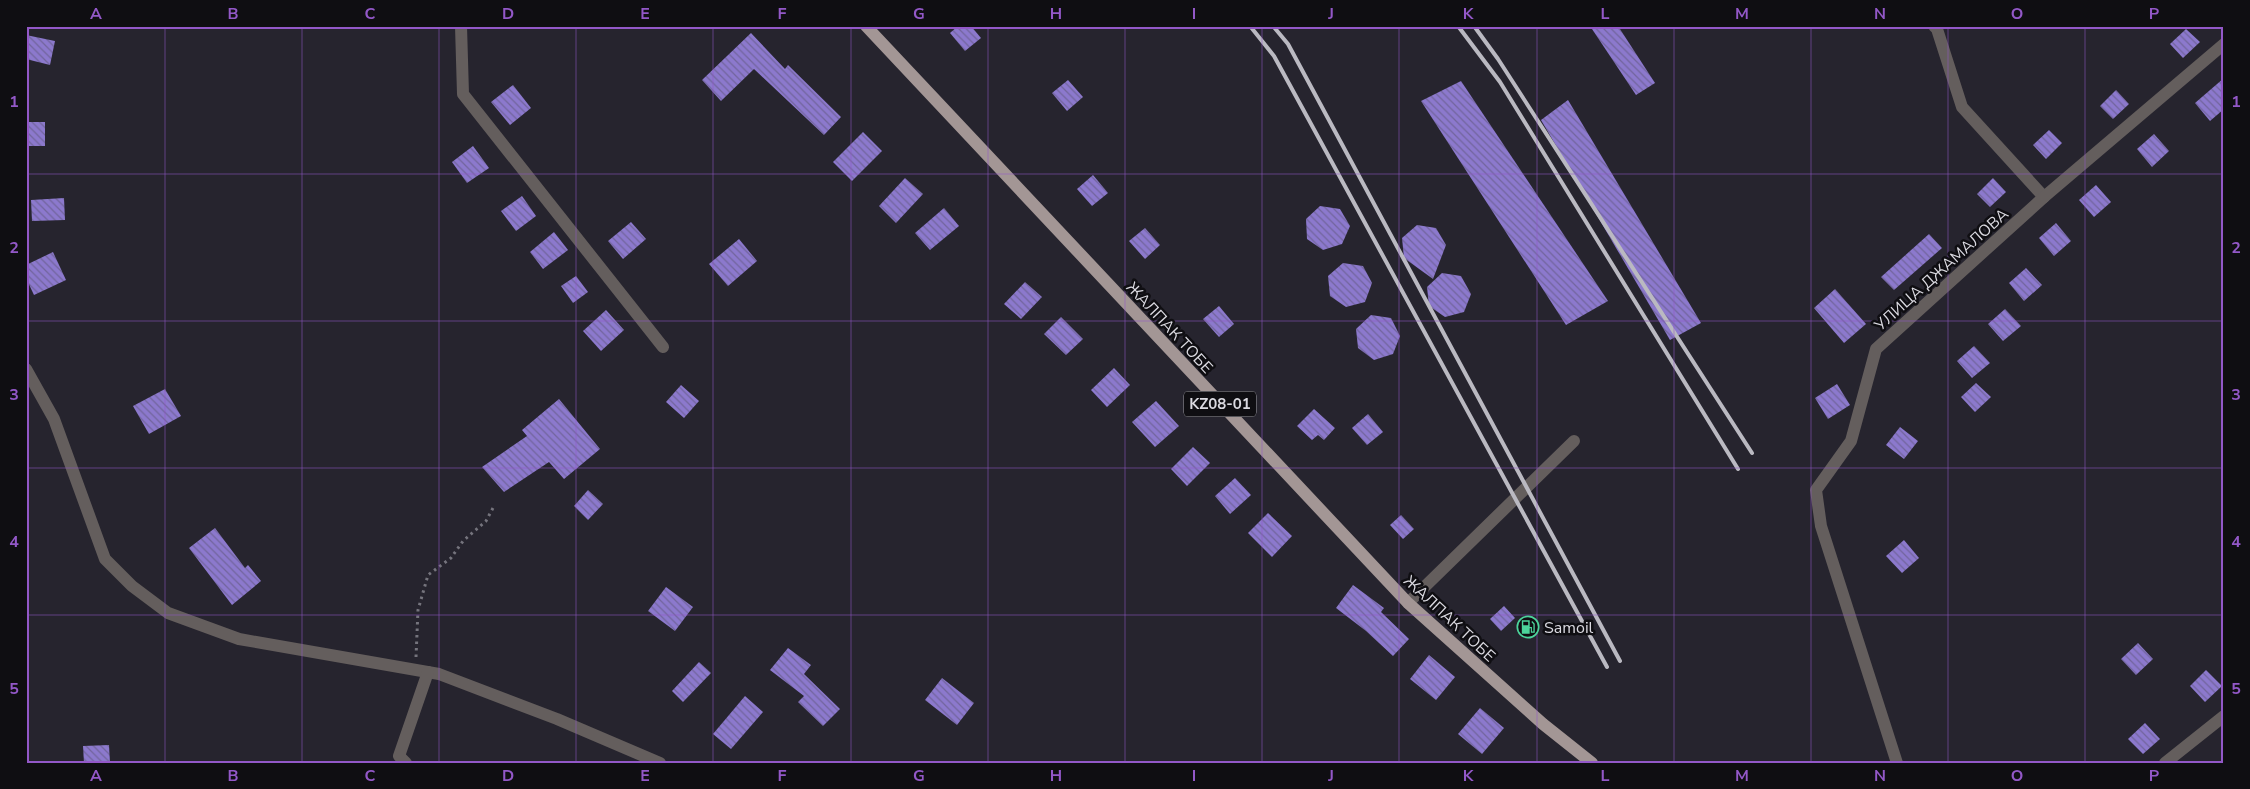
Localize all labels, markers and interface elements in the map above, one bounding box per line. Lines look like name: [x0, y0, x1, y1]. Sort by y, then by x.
text: A: [90, 3, 102, 25]
text: B: [227, 3, 239, 25]
text: C: [365, 3, 376, 25]
text: D: [502, 3, 514, 25]
text: E: [640, 3, 650, 25]
text: F: [778, 3, 787, 25]
text: G: [913, 3, 925, 25]
text: H: [1050, 3, 1062, 25]
text: I: [1192, 3, 1196, 25]
text: J: [1327, 3, 1334, 25]
text: K: [1463, 3, 1475, 25]
text: L: [1601, 3, 1610, 25]
text: M: [1735, 3, 1749, 25]
text: N: [1874, 3, 1886, 25]
text: O: [2011, 3, 2023, 25]
text: P: [2149, 3, 2159, 25]
text: 1: [9, 91, 19, 113]
text: 1: [2231, 91, 2241, 113]
street label: УЛИЦА ДЖАМАЛОВА: [1869, 203, 2014, 337]
text: 2: [9, 237, 19, 259]
text: 2: [2231, 237, 2241, 259]
street label: ЖАЛПАК ТОБЕ: [1121, 277, 1218, 378]
text: 3: [9, 384, 19, 406]
text: 3: [2231, 384, 2241, 406]
road number: KZ08-01: [1184, 392, 1256, 416]
text: 4: [9, 531, 19, 553]
text: 4: [2231, 531, 2241, 553]
street label: ЖАЛПАК ТОБЕ: [1399, 570, 1500, 667]
fuel station icon: Samoil: [1516, 615, 1540, 639]
place label: Samoil: [1544, 617, 1594, 639]
text: 5: [9, 678, 19, 700]
text: 5: [2231, 678, 2241, 700]
text: A: [90, 765, 102, 787]
text: B: [227, 765, 239, 787]
text: C: [365, 765, 376, 787]
text: D: [502, 765, 514, 787]
text: E: [640, 765, 650, 787]
text: F: [778, 765, 787, 787]
text: G: [913, 765, 925, 787]
text: H: [1050, 765, 1062, 787]
text: I: [1192, 765, 1196, 787]
text: J: [1327, 765, 1334, 787]
text: K: [1463, 765, 1475, 787]
text: L: [1601, 765, 1610, 787]
text: M: [1735, 765, 1749, 787]
text: N: [1874, 765, 1886, 787]
text: O: [2011, 765, 2023, 787]
text: P: [2149, 765, 2159, 787]

